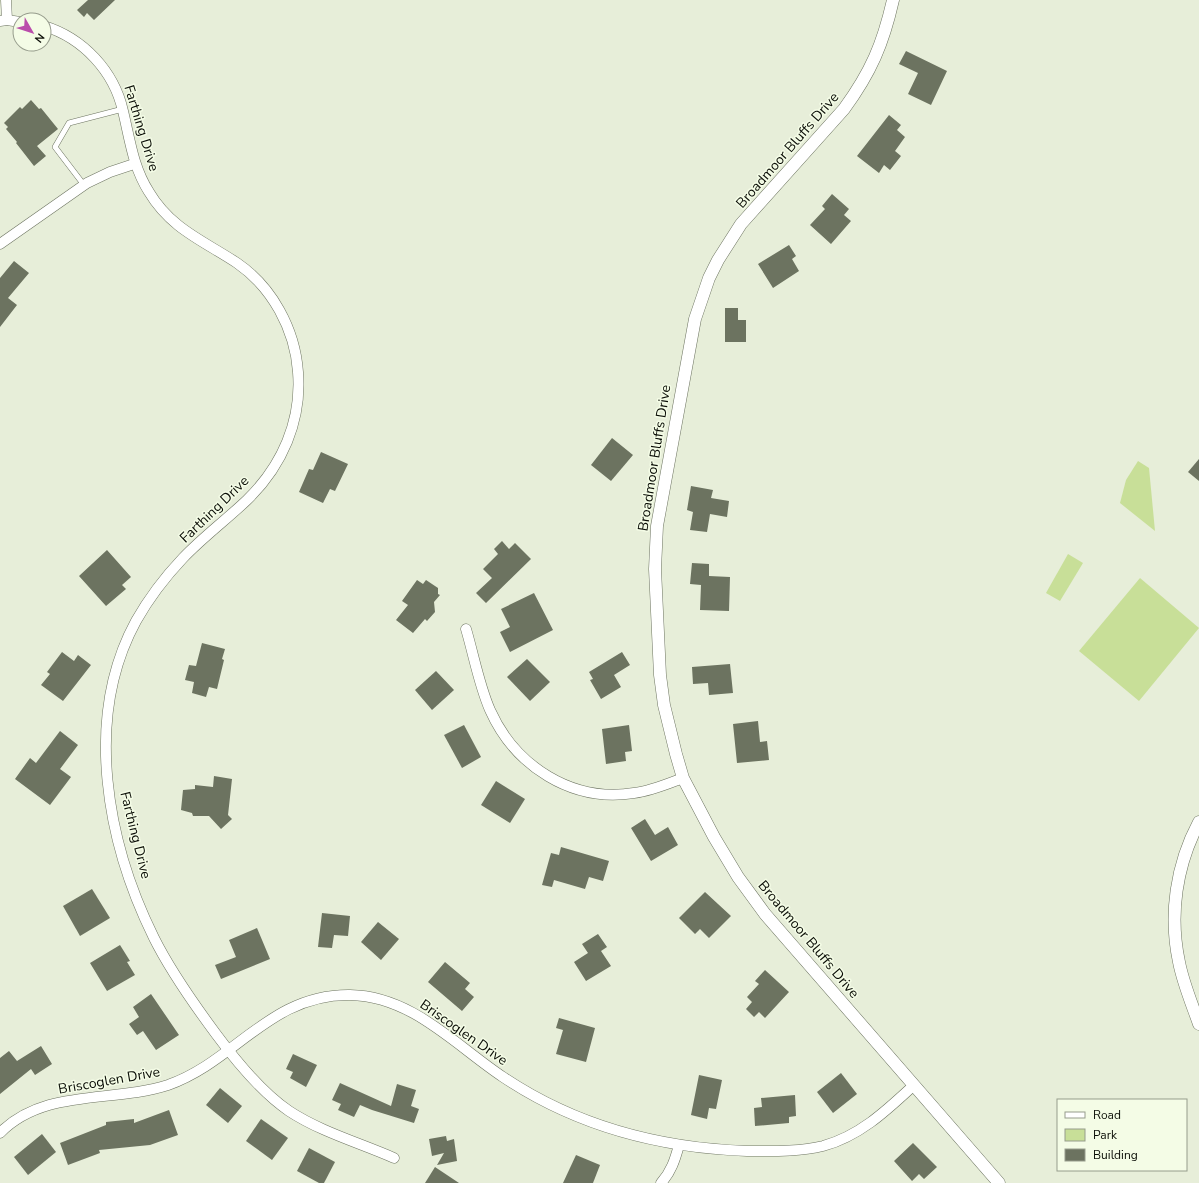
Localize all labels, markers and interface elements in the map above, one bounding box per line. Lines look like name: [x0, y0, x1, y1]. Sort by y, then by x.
north arrow: [12, 12, 52, 52]
text: N: [31, 30, 48, 46]
street label: Farthing Drive: [119, 83, 164, 174]
street label: Broadmoor Bluffs Drive: [732, 88, 843, 212]
street label: Broadmoor Bluffs Drive: [634, 384, 675, 533]
street label: Farthing Drive: [176, 472, 253, 547]
street label: Farthing Drive: [115, 790, 156, 881]
street label: Broadmoor Bluffs Drive: [754, 877, 863, 1002]
street label: Briscoglen Drive: [416, 995, 511, 1070]
street label: Briscoglen Drive: [57, 1062, 161, 1099]
legend: [1057, 1099, 1187, 1171]
text: Road: [1093, 1107, 1121, 1123]
text: Park: [1093, 1127, 1118, 1143]
text: Building: [1093, 1147, 1138, 1163]

